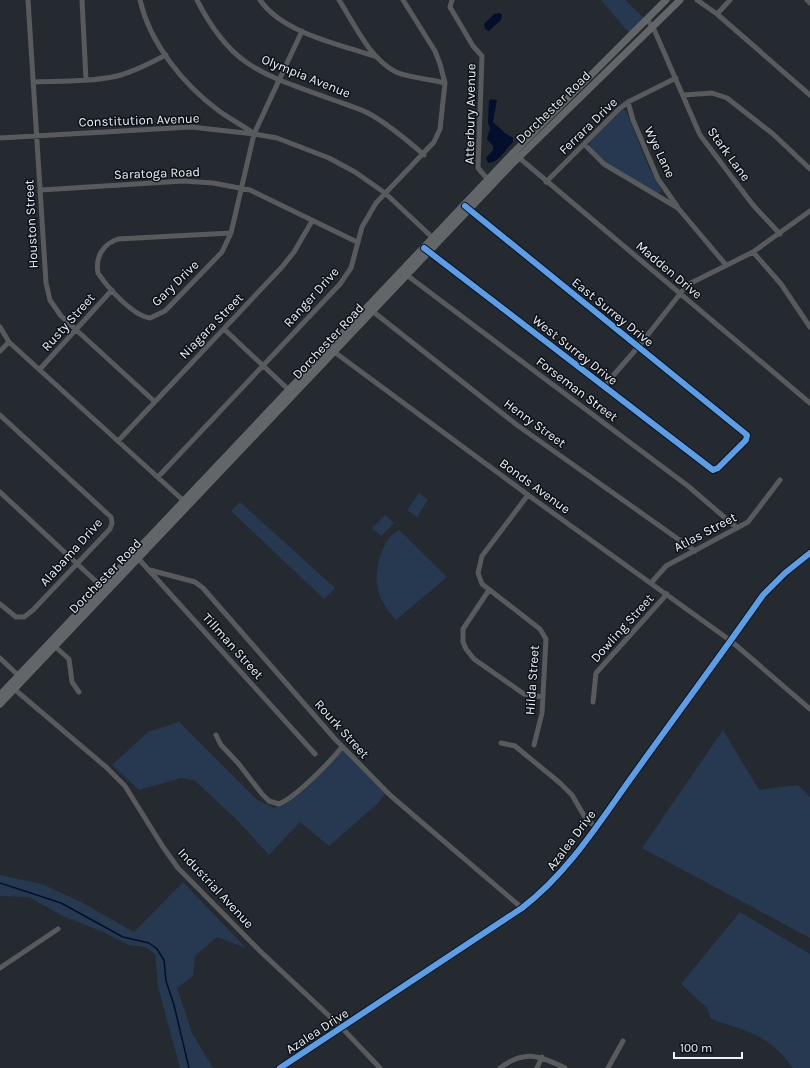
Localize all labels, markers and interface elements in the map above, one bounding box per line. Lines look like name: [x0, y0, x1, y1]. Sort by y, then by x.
street label: Olympia Avenue: [259, 51, 353, 101]
street label: Atterbury Avenue: [462, 63, 478, 165]
street label: Dorchester Road: [513, 68, 593, 146]
street label: Ferrara Drive: [556, 94, 620, 157]
street label: Constitution Avenue: [78, 110, 200, 130]
street label: Wye Lane: [642, 124, 679, 180]
street label: Stark Lane: [704, 124, 754, 184]
street label: Saratoga Road: [114, 164, 200, 182]
street label: Houston Street: [21, 179, 41, 269]
street label: Madden Drive: [633, 238, 705, 302]
street label: Gary Drive: [148, 257, 202, 309]
street label: Ranger Drive: [280, 264, 342, 330]
street label: East Surrey Drive: [569, 275, 657, 350]
street label: Rusty Street: [38, 290, 98, 354]
street label: Niagara Street: [176, 290, 246, 362]
street label: Dorchester Road: [289, 300, 367, 382]
street label: West Surrey Drive: [529, 312, 621, 388]
street label: Forseman Street: [533, 354, 621, 424]
street label: Henry Street: [501, 396, 569, 451]
street label: Bonds Avenue: [497, 455, 573, 517]
street label: Atlas Street: [671, 509, 739, 555]
street label: Alabama Drive: [37, 515, 106, 589]
street label: Dorchester Road: [66, 536, 144, 616]
street label: Dowling Street: [587, 591, 657, 665]
street label: Tillman Street: [199, 610, 267, 682]
street label: Hilda Street: [522, 645, 542, 715]
street label: Rourk Street: [312, 697, 372, 761]
street label: Azalea Drive: [543, 807, 599, 873]
street label: Industrial Avenue: [175, 845, 257, 931]
street label: Azalea Drive: [283, 1005, 351, 1057]
scale bar: [674, 1034, 742, 1060]
text: 100 m: [680, 1041, 712, 1055]

